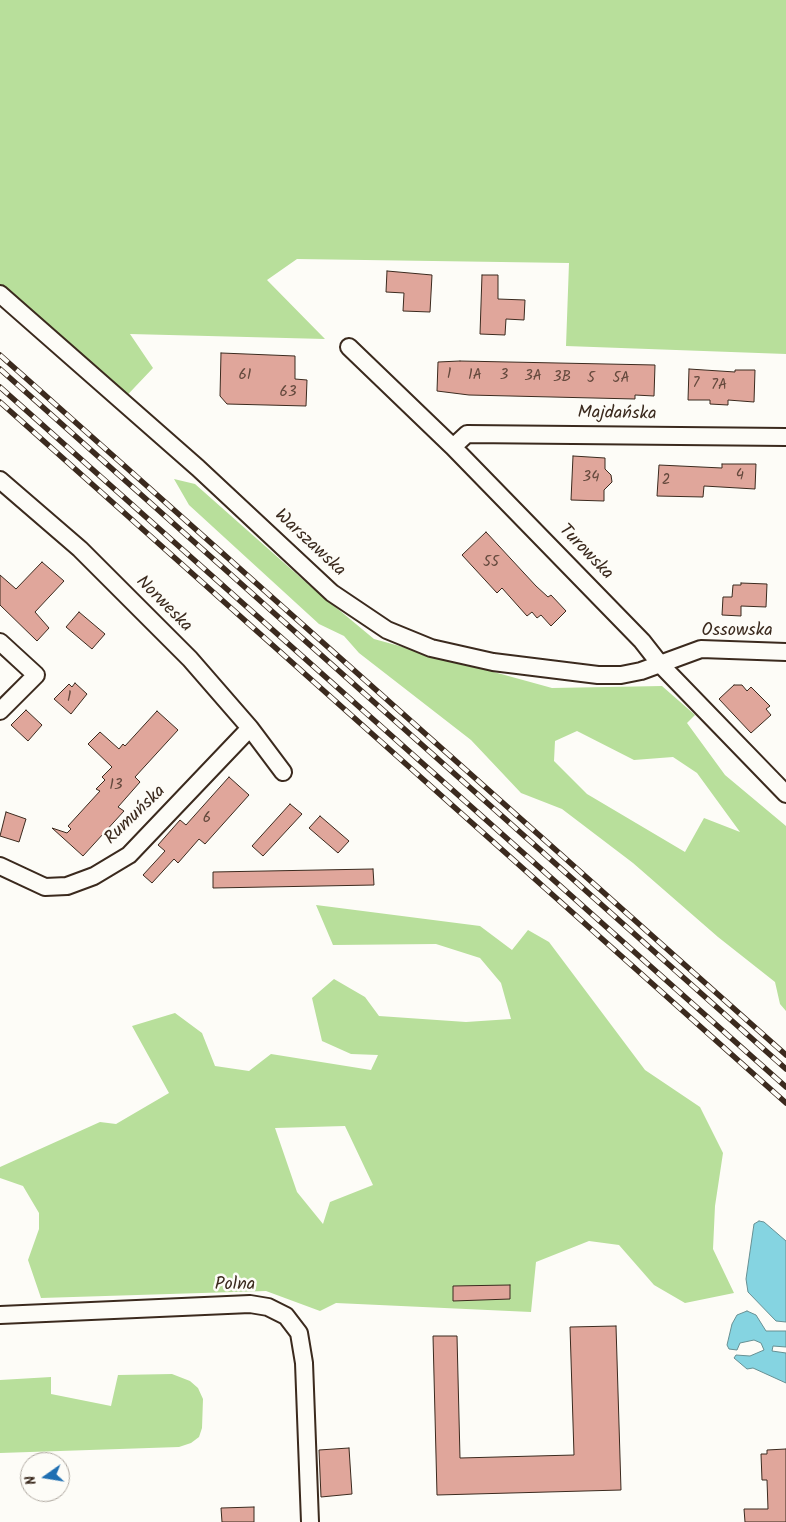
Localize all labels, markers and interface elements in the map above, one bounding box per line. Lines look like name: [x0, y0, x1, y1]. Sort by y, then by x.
house number: 1: [447, 366, 451, 384]
house number: 61: [238, 367, 252, 385]
house number: 1A: [468, 367, 482, 385]
house number: 3: [500, 367, 508, 385]
house number: 3A: [524, 368, 542, 386]
house number: 3B: [553, 369, 571, 387]
house number: 5: [587, 370, 595, 388]
house number: 5A: [612, 370, 630, 388]
house number: 7: [693, 375, 699, 393]
house number: 7A: [711, 377, 727, 395]
house number: 63: [280, 384, 296, 402]
street label: Majdańska: [577, 404, 657, 426]
house number: 4: [736, 467, 744, 485]
house number: 34: [583, 469, 599, 487]
house number: 2: [662, 472, 670, 490]
street label: Warszawska: [269, 506, 349, 582]
street label: Turowska: [553, 521, 617, 585]
house number: 55: [483, 554, 499, 572]
street label: Norweska: [130, 572, 196, 638]
street label: Ossowska: [701, 621, 773, 643]
house number: 1: [67, 689, 71, 707]
house number: 13: [109, 777, 123, 795]
street label: Rumuńska: [101, 782, 171, 850]
house number: 6: [203, 810, 211, 828]
street label: Polna: [215, 1275, 255, 1297]
north arrow: [20, 1452, 70, 1502]
text: N: [20, 1473, 43, 1487]

